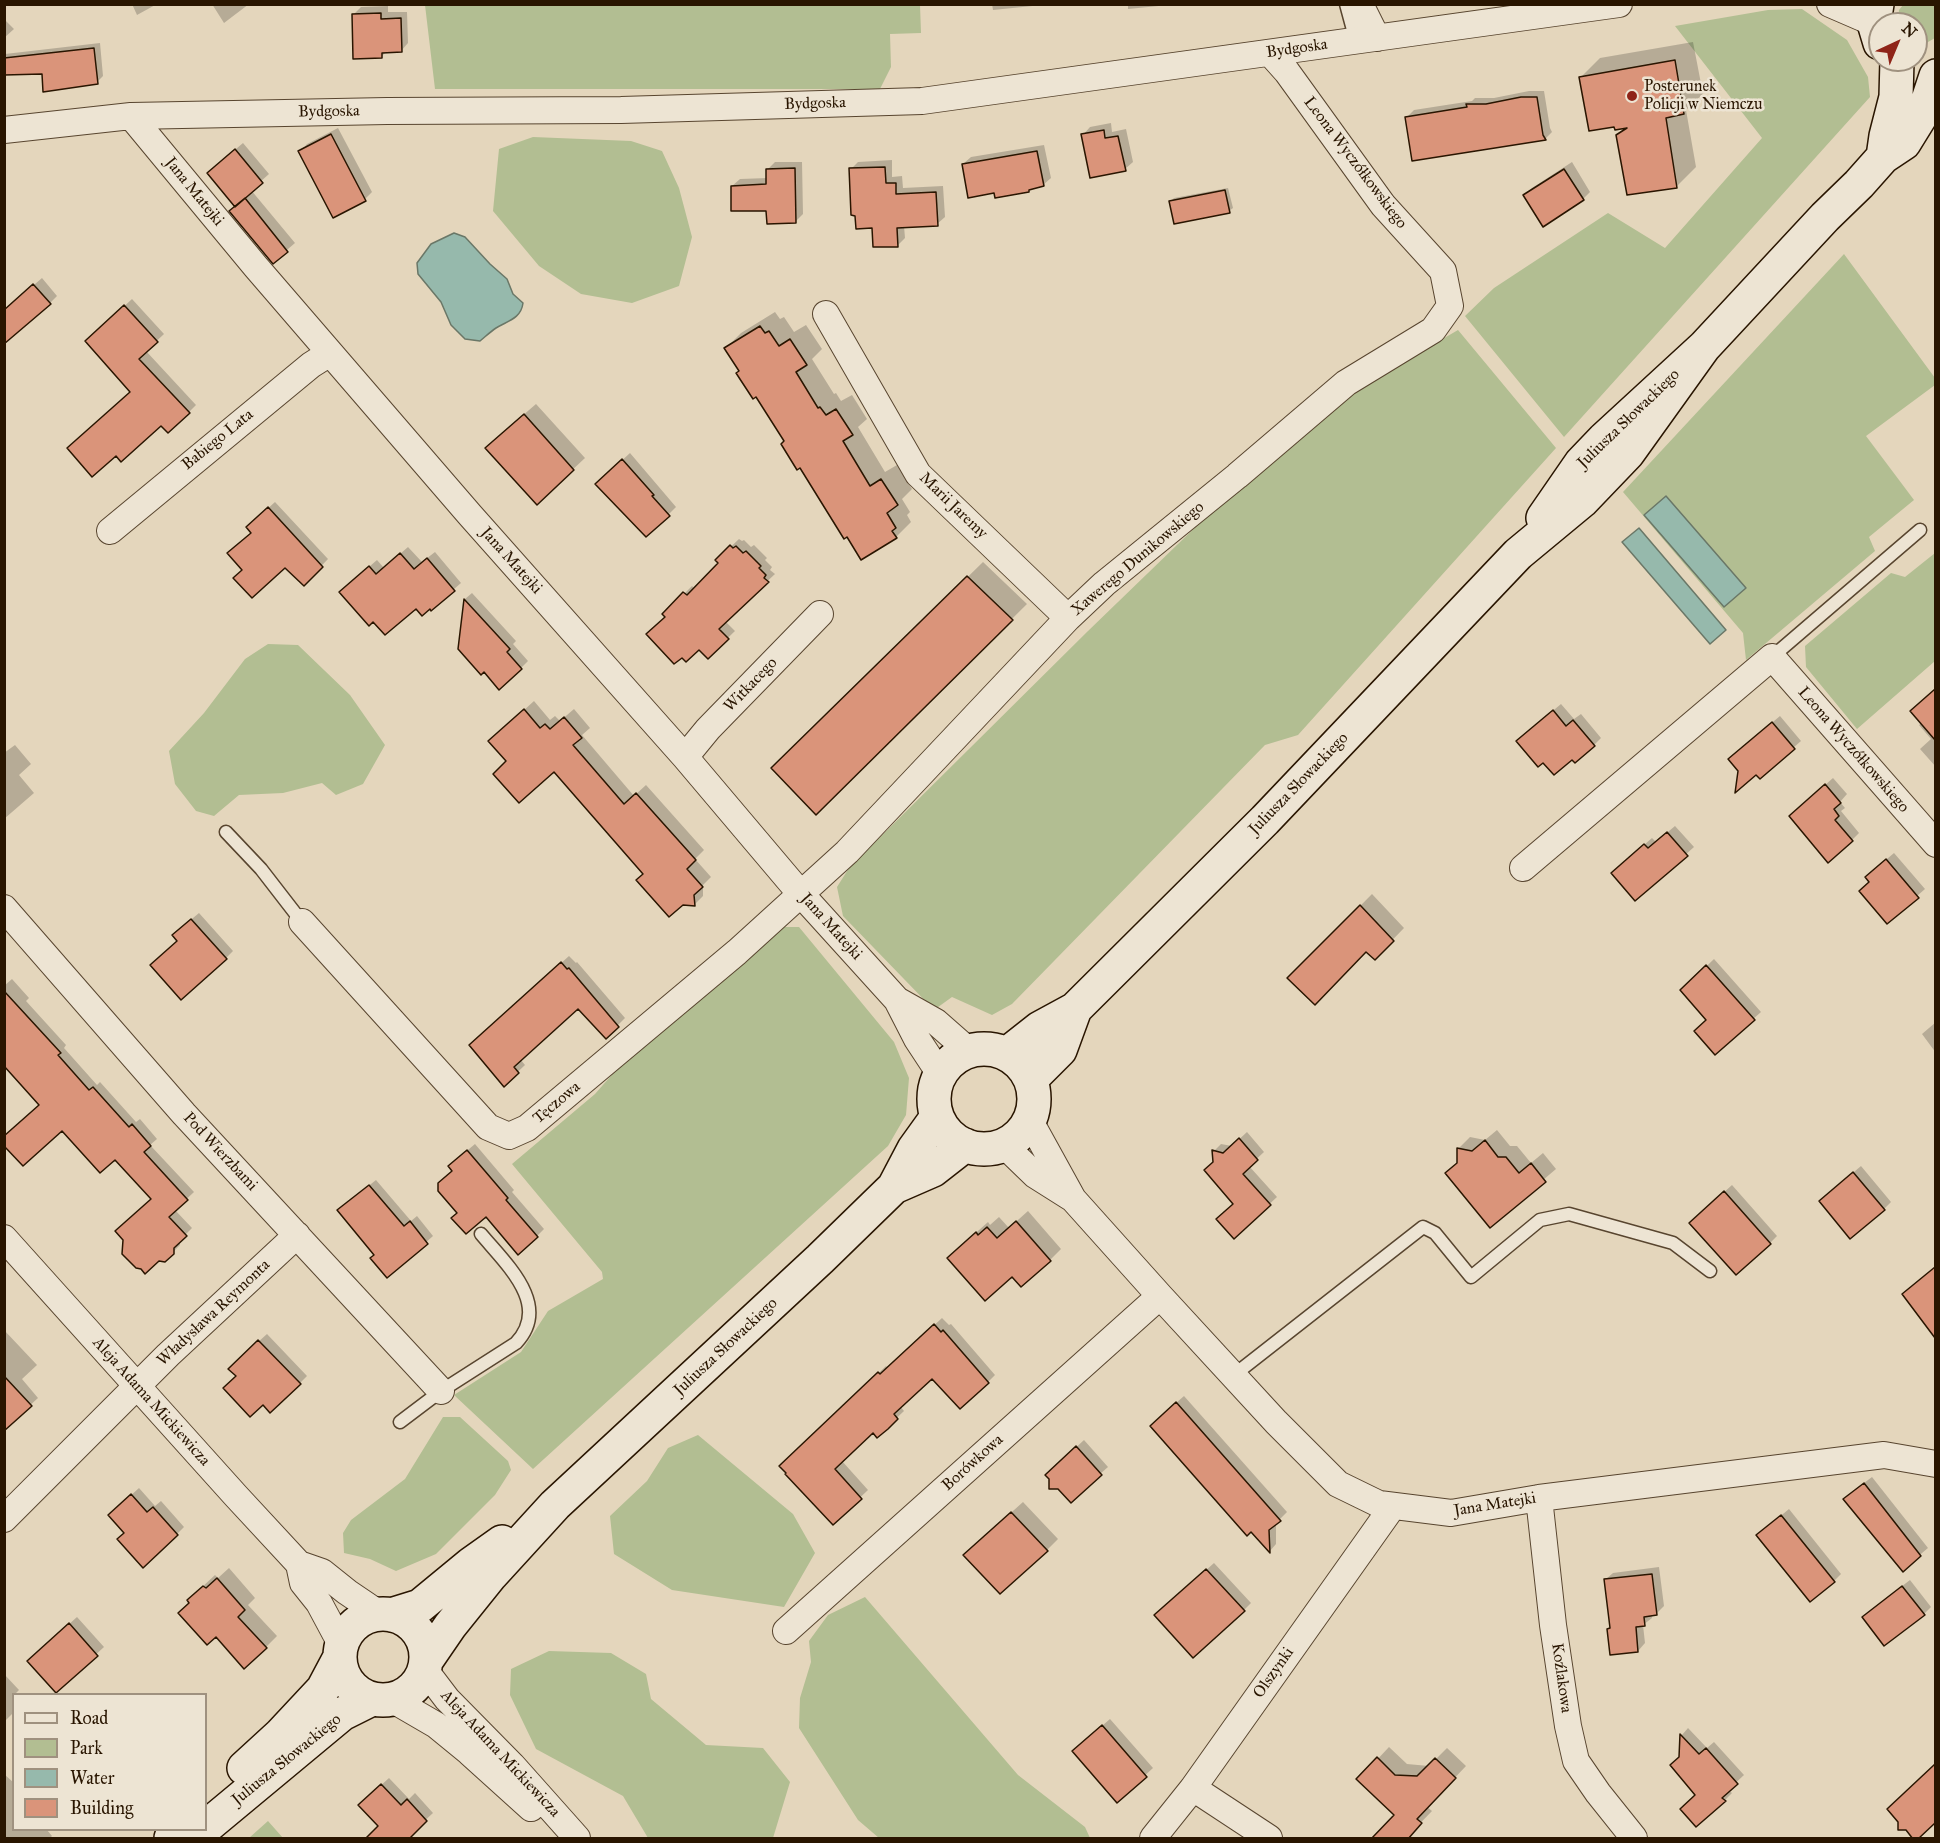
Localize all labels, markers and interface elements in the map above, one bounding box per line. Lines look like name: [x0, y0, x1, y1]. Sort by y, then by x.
north arrow: [1868, 12, 1928, 72]
text: N: [1898, 19, 1921, 42]
street label: Bydgoska: [1265, 35, 1329, 63]
place label: Posterunek Policji w Niemczu: [1644, 77, 1763, 115]
marker: Posterunek Policji w Niemczu: [1625, 89, 1639, 103]
street label: Bydgoska: [784, 93, 846, 115]
street label: Leona Wyczółkowskiego: [1299, 93, 1411, 233]
street label: Bydgoska: [298, 102, 360, 122]
street label: Jana Matejki: [160, 154, 228, 230]
street label: Juliusza Słowackiego: [1574, 365, 1684, 473]
street label: Babiego Lata: [178, 405, 258, 475]
street label: Marii Jaremy: [915, 469, 991, 543]
street label: Xawerego Dunikowskiego: [1068, 498, 1208, 620]
street label: Jana Matejki: [476, 524, 546, 598]
street label: Witkacego: [720, 654, 782, 716]
street label: Leona Wyczółkowskiego: [1793, 683, 1913, 817]
street label: Juliusza Słowackiego: [1245, 729, 1353, 839]
street label: Jana Matejki: [796, 890, 866, 964]
street label: Tęczowa: [529, 1078, 585, 1128]
street label: Pod Wierzbami: [179, 1109, 261, 1195]
street label: Władysława Reymonta: [154, 1256, 274, 1370]
street label: Juliusza Słowackiego: [670, 1294, 782, 1400]
street label: Aleja Adama Mickiewicza: [88, 1334, 214, 1470]
street label: Borówkowa: [938, 1431, 1008, 1495]
street label: Jana Matejki: [1453, 1489, 1537, 1521]
street label: Koźlakowa: [1547, 1642, 1575, 1714]
street label: Olszynki: [1250, 1644, 1298, 1702]
street label: Aleja Adama Mickiewicza: [436, 1687, 564, 1821]
legend: [12, 1693, 207, 1831]
text: Road: [70, 1707, 108, 1729]
street label: Juliusza Słowackiego: [229, 1710, 345, 1810]
text: Park: [70, 1737, 103, 1759]
text: Water: [70, 1767, 114, 1789]
text: Building: [70, 1797, 133, 1819]

